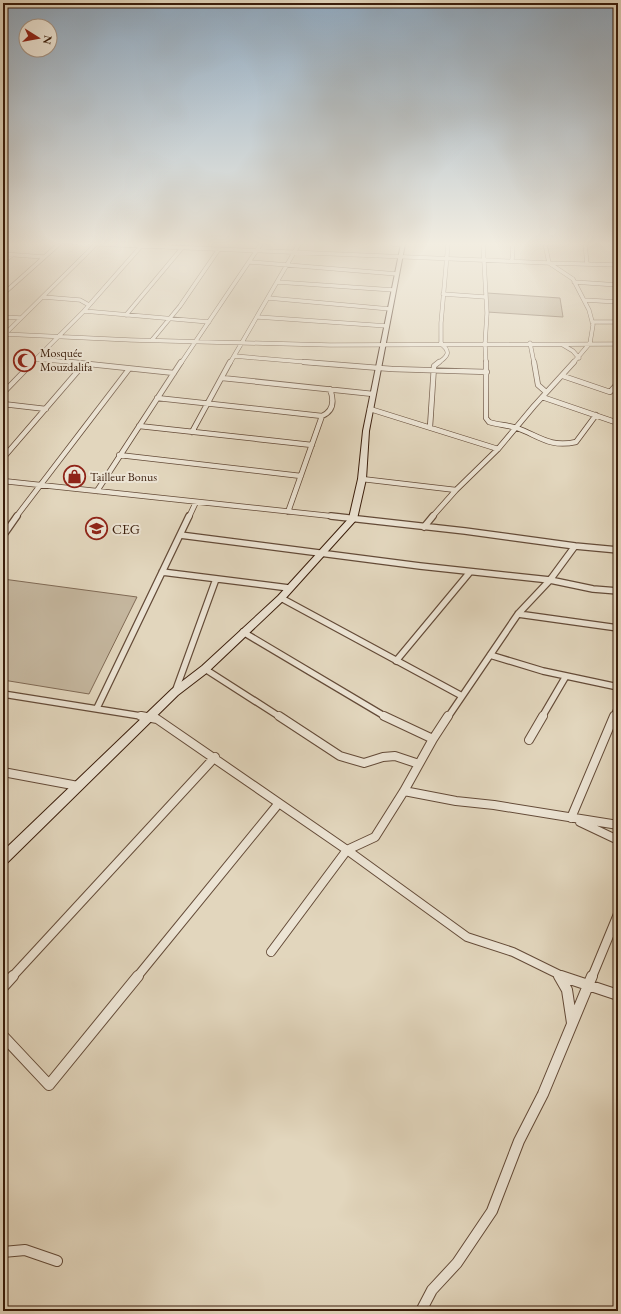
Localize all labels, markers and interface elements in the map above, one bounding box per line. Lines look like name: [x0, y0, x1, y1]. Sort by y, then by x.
north arrow: [18, 18, 58, 58]
text: N: [40, 34, 56, 46]
place label: Mosquée Mouzdalifa: [40, 345, 93, 375]
mosque icon: Mosquée Mouzdalifa: [12, 347, 38, 373]
shop icon: Tailleur Bonus: [61, 464, 87, 490]
place label: Tailleur Bonus: [90, 469, 157, 485]
school or university icon: CEG: [83, 516, 109, 542]
place label: CEG: [112, 520, 140, 538]

